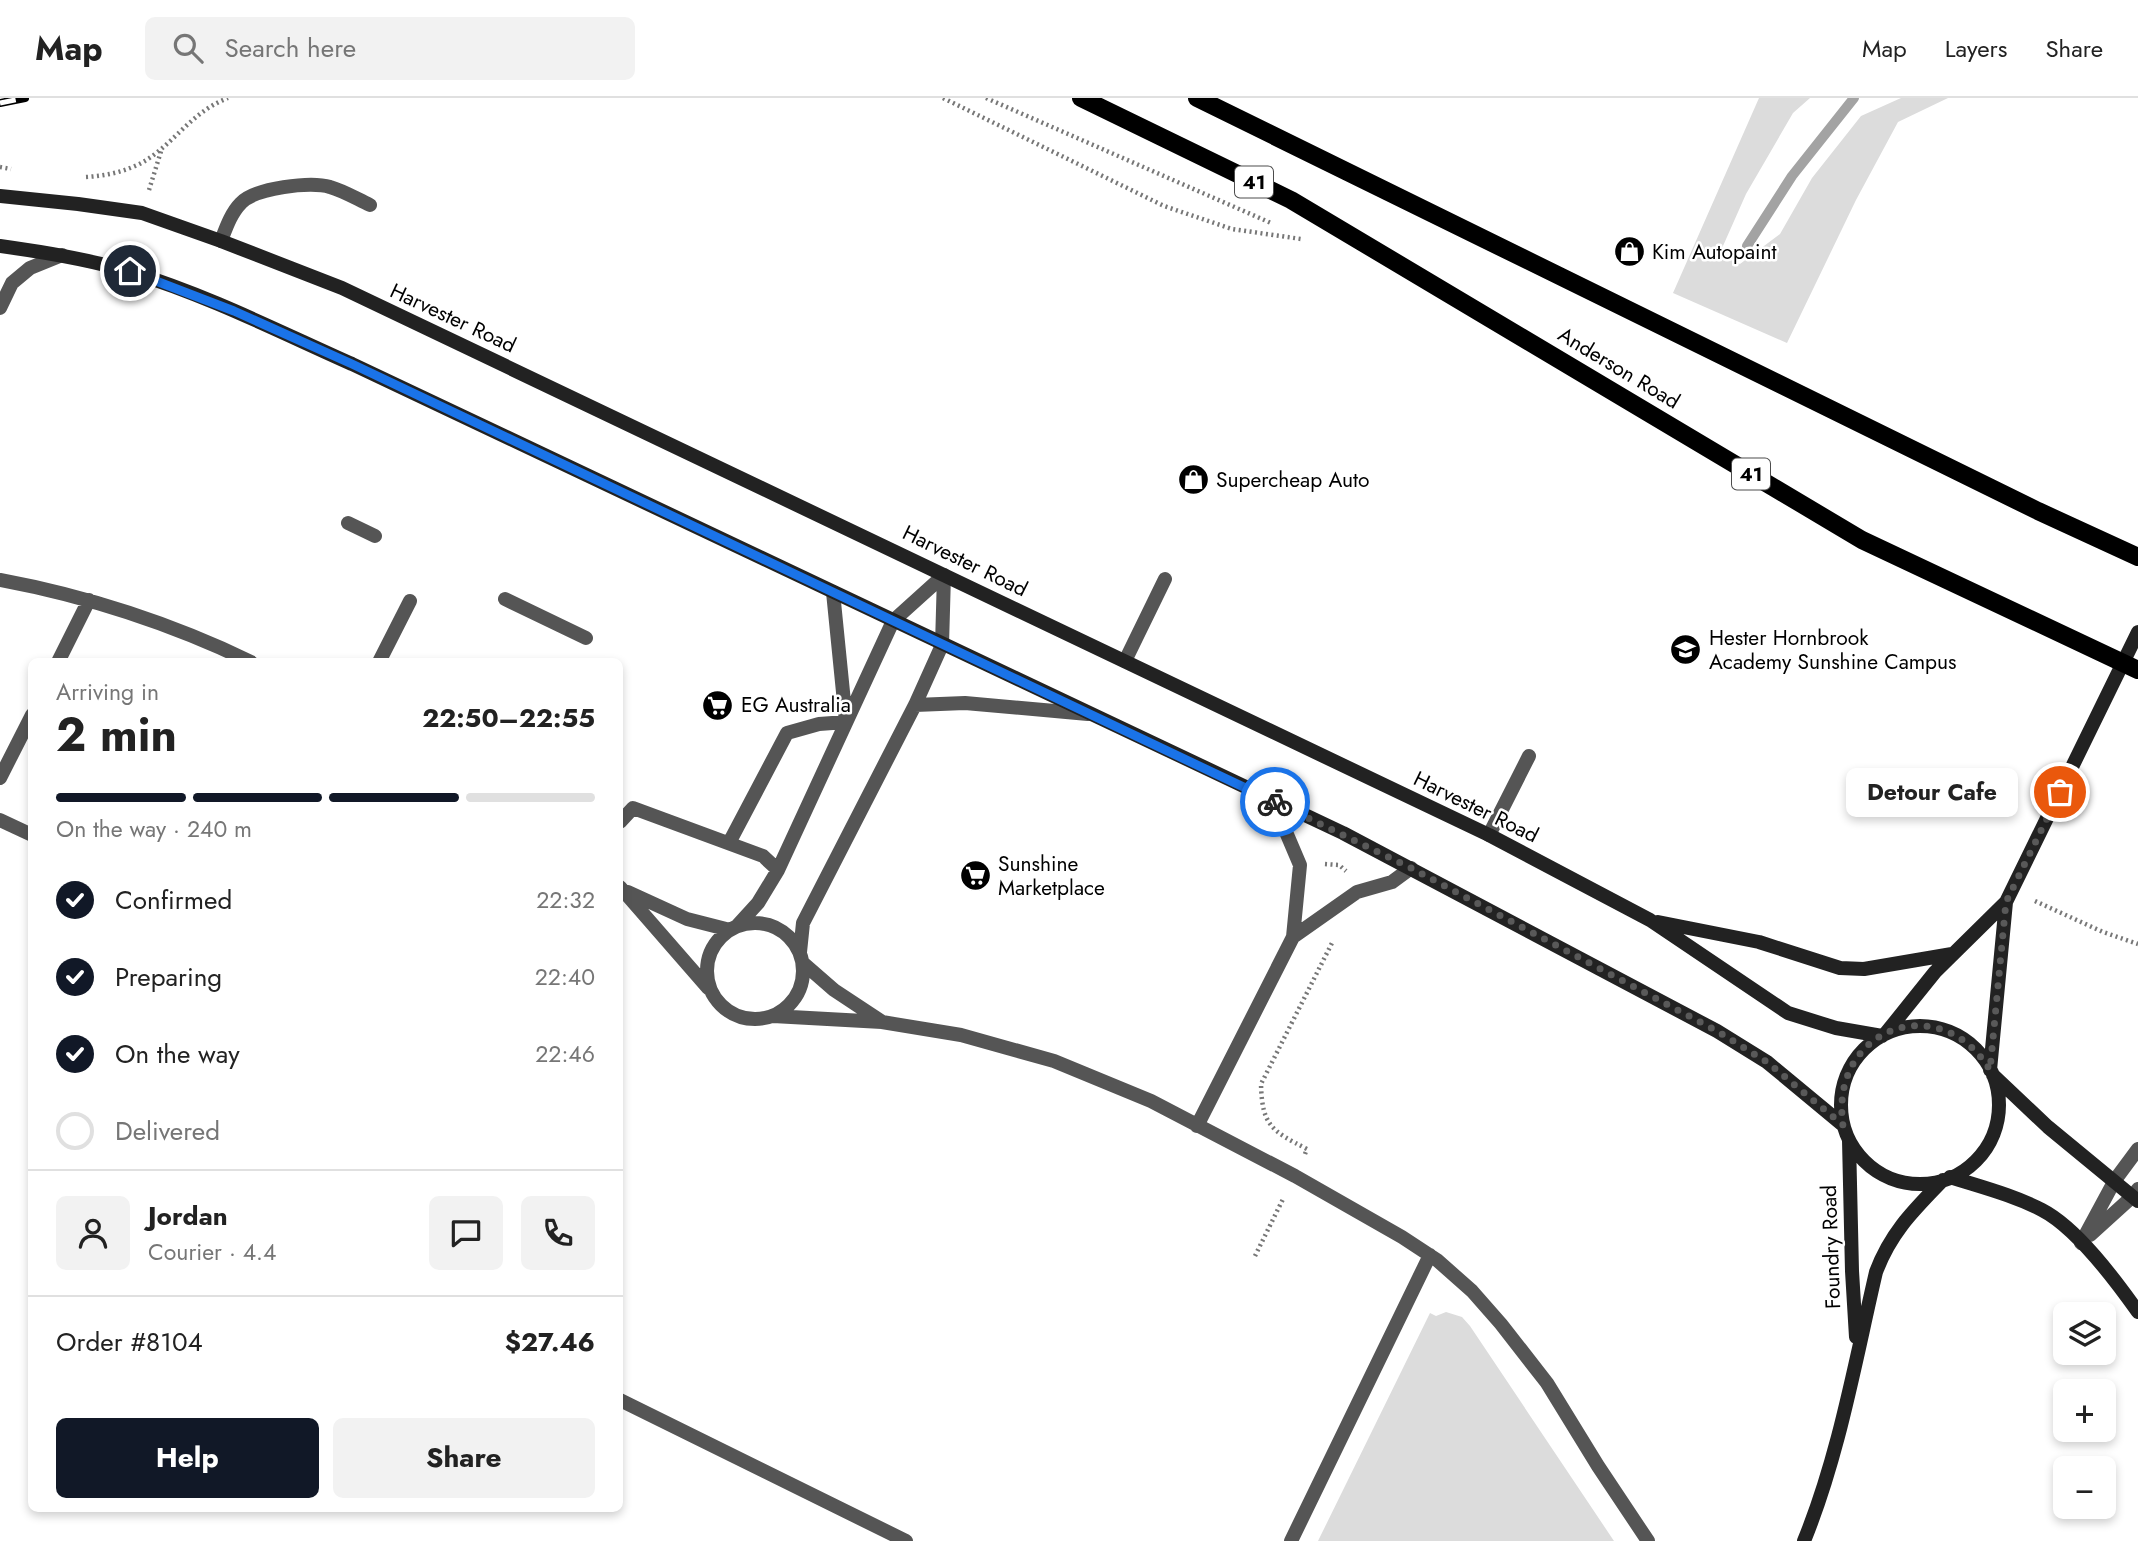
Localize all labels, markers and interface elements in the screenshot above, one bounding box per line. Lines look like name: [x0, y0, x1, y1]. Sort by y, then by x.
search box: [145, 17, 635, 80]
text: Map: [35, 25, 103, 72]
icon: search: [169, 29, 207, 67]
text: Search here: [225, 29, 356, 67]
text: Map: [1862, 31, 1907, 66]
text: Layers: [1945, 31, 2007, 66]
text: Share: [2045, 31, 2103, 66]
road number: 41: [1235, 166, 1273, 198]
shop icon: Kim Autopaint: [1612, 235, 1646, 269]
place label: Kim Autopaint: [1652, 237, 1777, 267]
pin: [100, 241, 160, 301]
icon: home: [111, 252, 149, 290]
street label: Harvester Road: [385, 276, 521, 360]
street label: Anderson Road: [1552, 320, 1686, 416]
road number: 41: [1732, 458, 1770, 490]
shop icon: Supercheap Auto: [1176, 463, 1210, 497]
place label: Supercheap Auto: [1216, 465, 1369, 495]
street label: Harvester Road: [897, 518, 1033, 604]
place label: Hester Hornbrook Academy Sunshine Campus: [1709, 623, 1957, 677]
school or university icon: Hester Hornbrook Academy Sunshine Campus: [1669, 633, 1703, 667]
text: Arriving in: [56, 675, 159, 709]
supermarket icon: EG Australia: [701, 688, 735, 722]
place label: EG Australia: [741, 690, 851, 720]
text: 22:50–22:55: [422, 699, 595, 737]
text: 2 min: [56, 702, 177, 768]
pin: [2030, 762, 2090, 822]
street label: Harvester Road: [1408, 764, 1544, 850]
courier: [1240, 767, 1310, 837]
callout: Detour Cafe: [1846, 768, 2018, 816]
icon: bag: [2041, 773, 2079, 811]
text: Detour Cafe: [1867, 775, 1997, 809]
icon: bike: [1256, 783, 1294, 821]
text: On the way · 240 m: [56, 812, 252, 846]
place label: Sunshine Marketplace: [998, 849, 1105, 903]
supermarket icon: Sunshine Marketplace: [958, 859, 992, 893]
icon: check: [56, 881, 94, 919]
text: Confirmed: [115, 881, 232, 919]
text: 22:32: [536, 883, 595, 917]
icon: check: [56, 958, 94, 996]
text: Preparing: [115, 958, 222, 996]
text: 22:40: [535, 960, 595, 994]
icon: check: [56, 1035, 94, 1073]
text: On the way: [115, 1035, 240, 1073]
text: 22:46: [535, 1037, 595, 1071]
text: Delivered: [115, 1112, 220, 1150]
street label: Foundry Road: [1814, 1184, 1848, 1310]
button: person: [56, 1196, 130, 1270]
button: chat: [429, 1196, 503, 1270]
button: phone: [521, 1196, 595, 1270]
text: Jordan: [148, 1197, 228, 1235]
text: Courier · 4.4: [148, 1235, 276, 1269]
map controls: [2053, 1302, 2116, 1519]
button: layers: [2053, 1302, 2116, 1365]
text: Order #8104: [56, 1323, 203, 1361]
text: $27.46: [505, 1323, 595, 1361]
button: +: [2053, 1379, 2116, 1442]
button: Help: [56, 1418, 319, 1498]
button: Share: [333, 1418, 595, 1498]
button: −: [2053, 1456, 2116, 1519]

